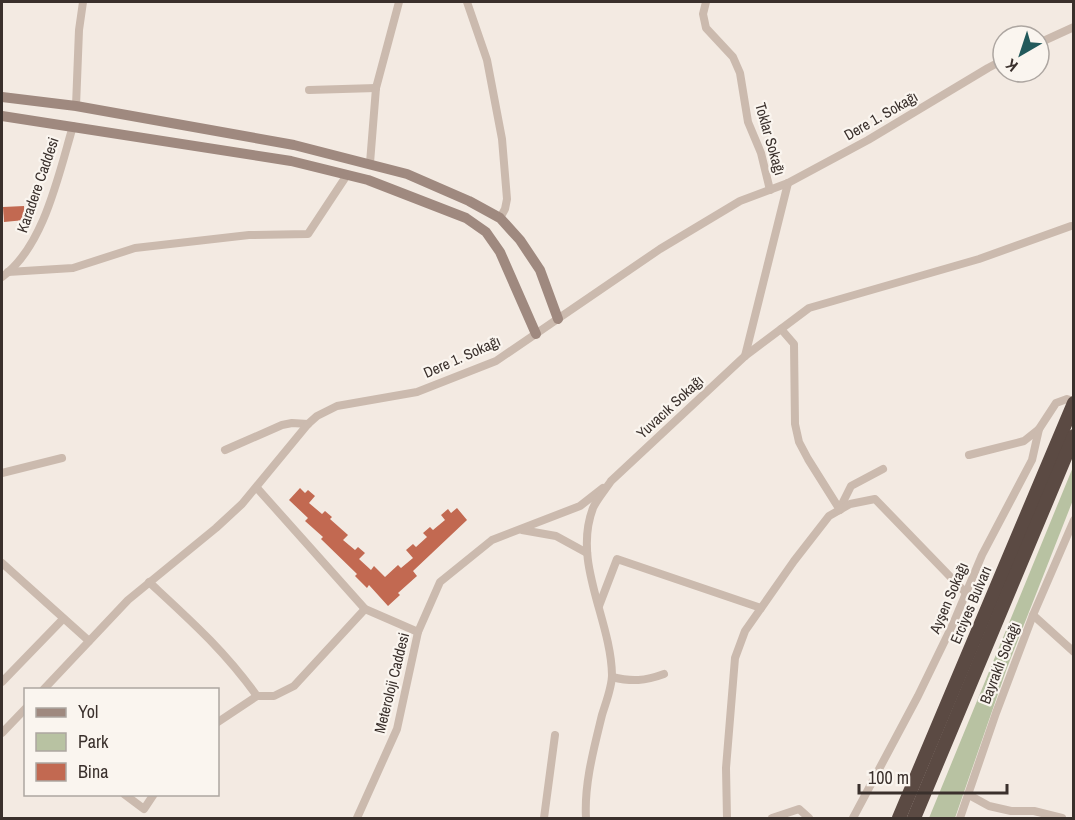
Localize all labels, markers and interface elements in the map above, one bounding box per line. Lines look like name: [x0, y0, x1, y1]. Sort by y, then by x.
north arrow: [991, 24, 1051, 84]
text: K: [1001, 54, 1022, 77]
street label: Dere 1. Sokağı: [840, 86, 922, 145]
street label: Toklar Sokağı: [750, 100, 791, 178]
street label: Karadere Caddesi: [11, 134, 64, 235]
street label: Dere 1. Sokağı: [420, 330, 504, 383]
street label: Yuvacık Sokağı: [631, 370, 708, 443]
street label: Ayşen Sokağı: [924, 559, 973, 638]
street label: Erciyes Bulvarı: [945, 563, 996, 647]
street label: Bayraklı Sokağı: [974, 619, 1025, 707]
street label: Meteroloji Caddesi: [369, 630, 414, 736]
legend: [24, 688, 219, 796]
text: Yol: [78, 699, 98, 724]
text: Park: [78, 729, 109, 754]
scale bar: [859, 757, 1008, 795]
text: Bina: [78, 759, 108, 784]
text: 100 m: [868, 765, 909, 790]

